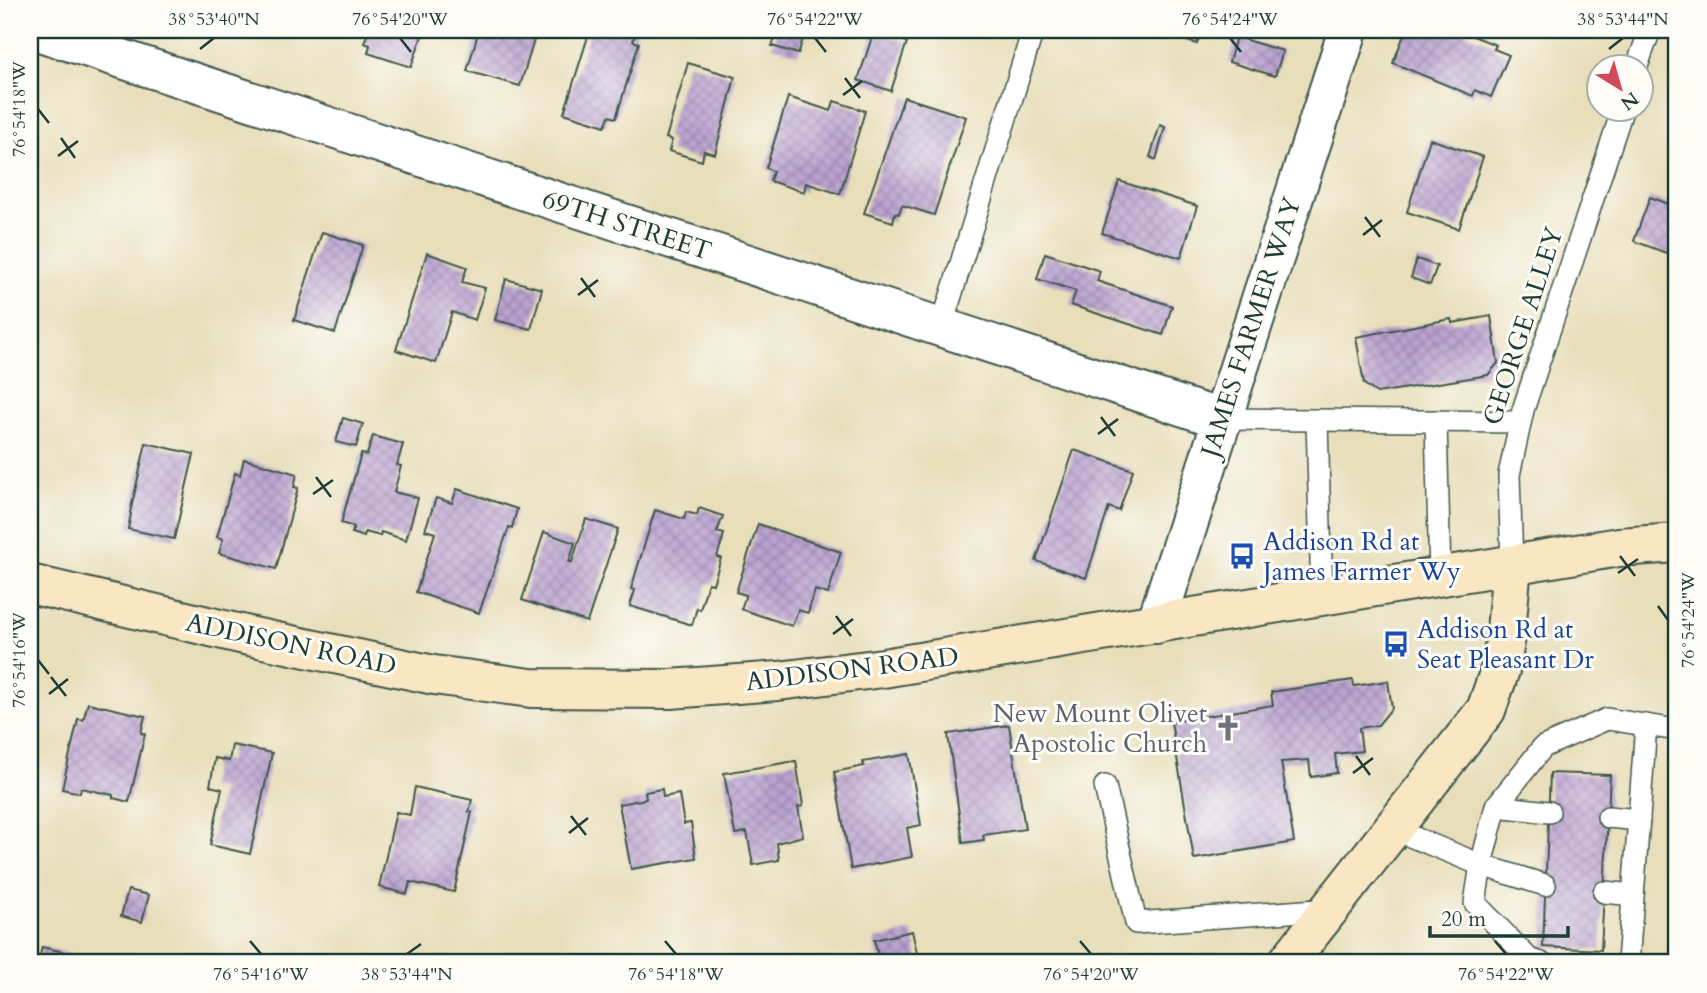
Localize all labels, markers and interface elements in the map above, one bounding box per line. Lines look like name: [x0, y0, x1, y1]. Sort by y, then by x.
text: 38°53'40"N: [168, 7, 260, 32]
text: 76°54'20"W: [352, 7, 448, 32]
text: 76°54'22"W: [767, 7, 863, 32]
text: 76°54'24"W: [1182, 7, 1278, 32]
text: 38°53'44"N: [1577, 7, 1669, 32]
north arrow: [1584, 52, 1654, 122]
text: 76°54'18"W: [7, 61, 32, 157]
text: N: [1615, 85, 1644, 116]
street label: 69TH STREET: [538, 181, 716, 269]
street label: JAMES FARMER WAY: [1191, 192, 1310, 465]
street label: GEORGE ALLEY: [1475, 222, 1572, 429]
place label: Addison Rd at James Farmer Wy: [1259, 524, 1461, 589]
bus stop icon: Addison Rd at James Farmer Wy: [1227, 541, 1257, 571]
text: 76°54'24"W: [1676, 572, 1701, 668]
street label: ADDISON ROAD: [183, 605, 399, 683]
text: 76°54'16"W: [7, 612, 32, 708]
place label: Addison Rd at Seat Pleasant Dr: [1417, 612, 1594, 677]
bus stop icon: Addison Rd at Seat Pleasant Dr: [1381, 629, 1411, 659]
street label: ADDISON ROAD: [743, 639, 961, 699]
place label: New Mount Olivet Apostolic Church: [993, 696, 1207, 761]
church icon: New Mount Olivet Apostolic Church: [1213, 713, 1243, 743]
scale bar: [1430, 895, 1569, 939]
text: 20 m: [1441, 905, 1486, 934]
text: 76°54'16"W: [213, 962, 309, 987]
text: 38°53'44"N: [361, 962, 453, 987]
text: 76°54'18"W: [628, 962, 724, 987]
text: 76°54'20"W: [1043, 962, 1139, 987]
text: 76°54'22"W: [1458, 962, 1554, 987]

